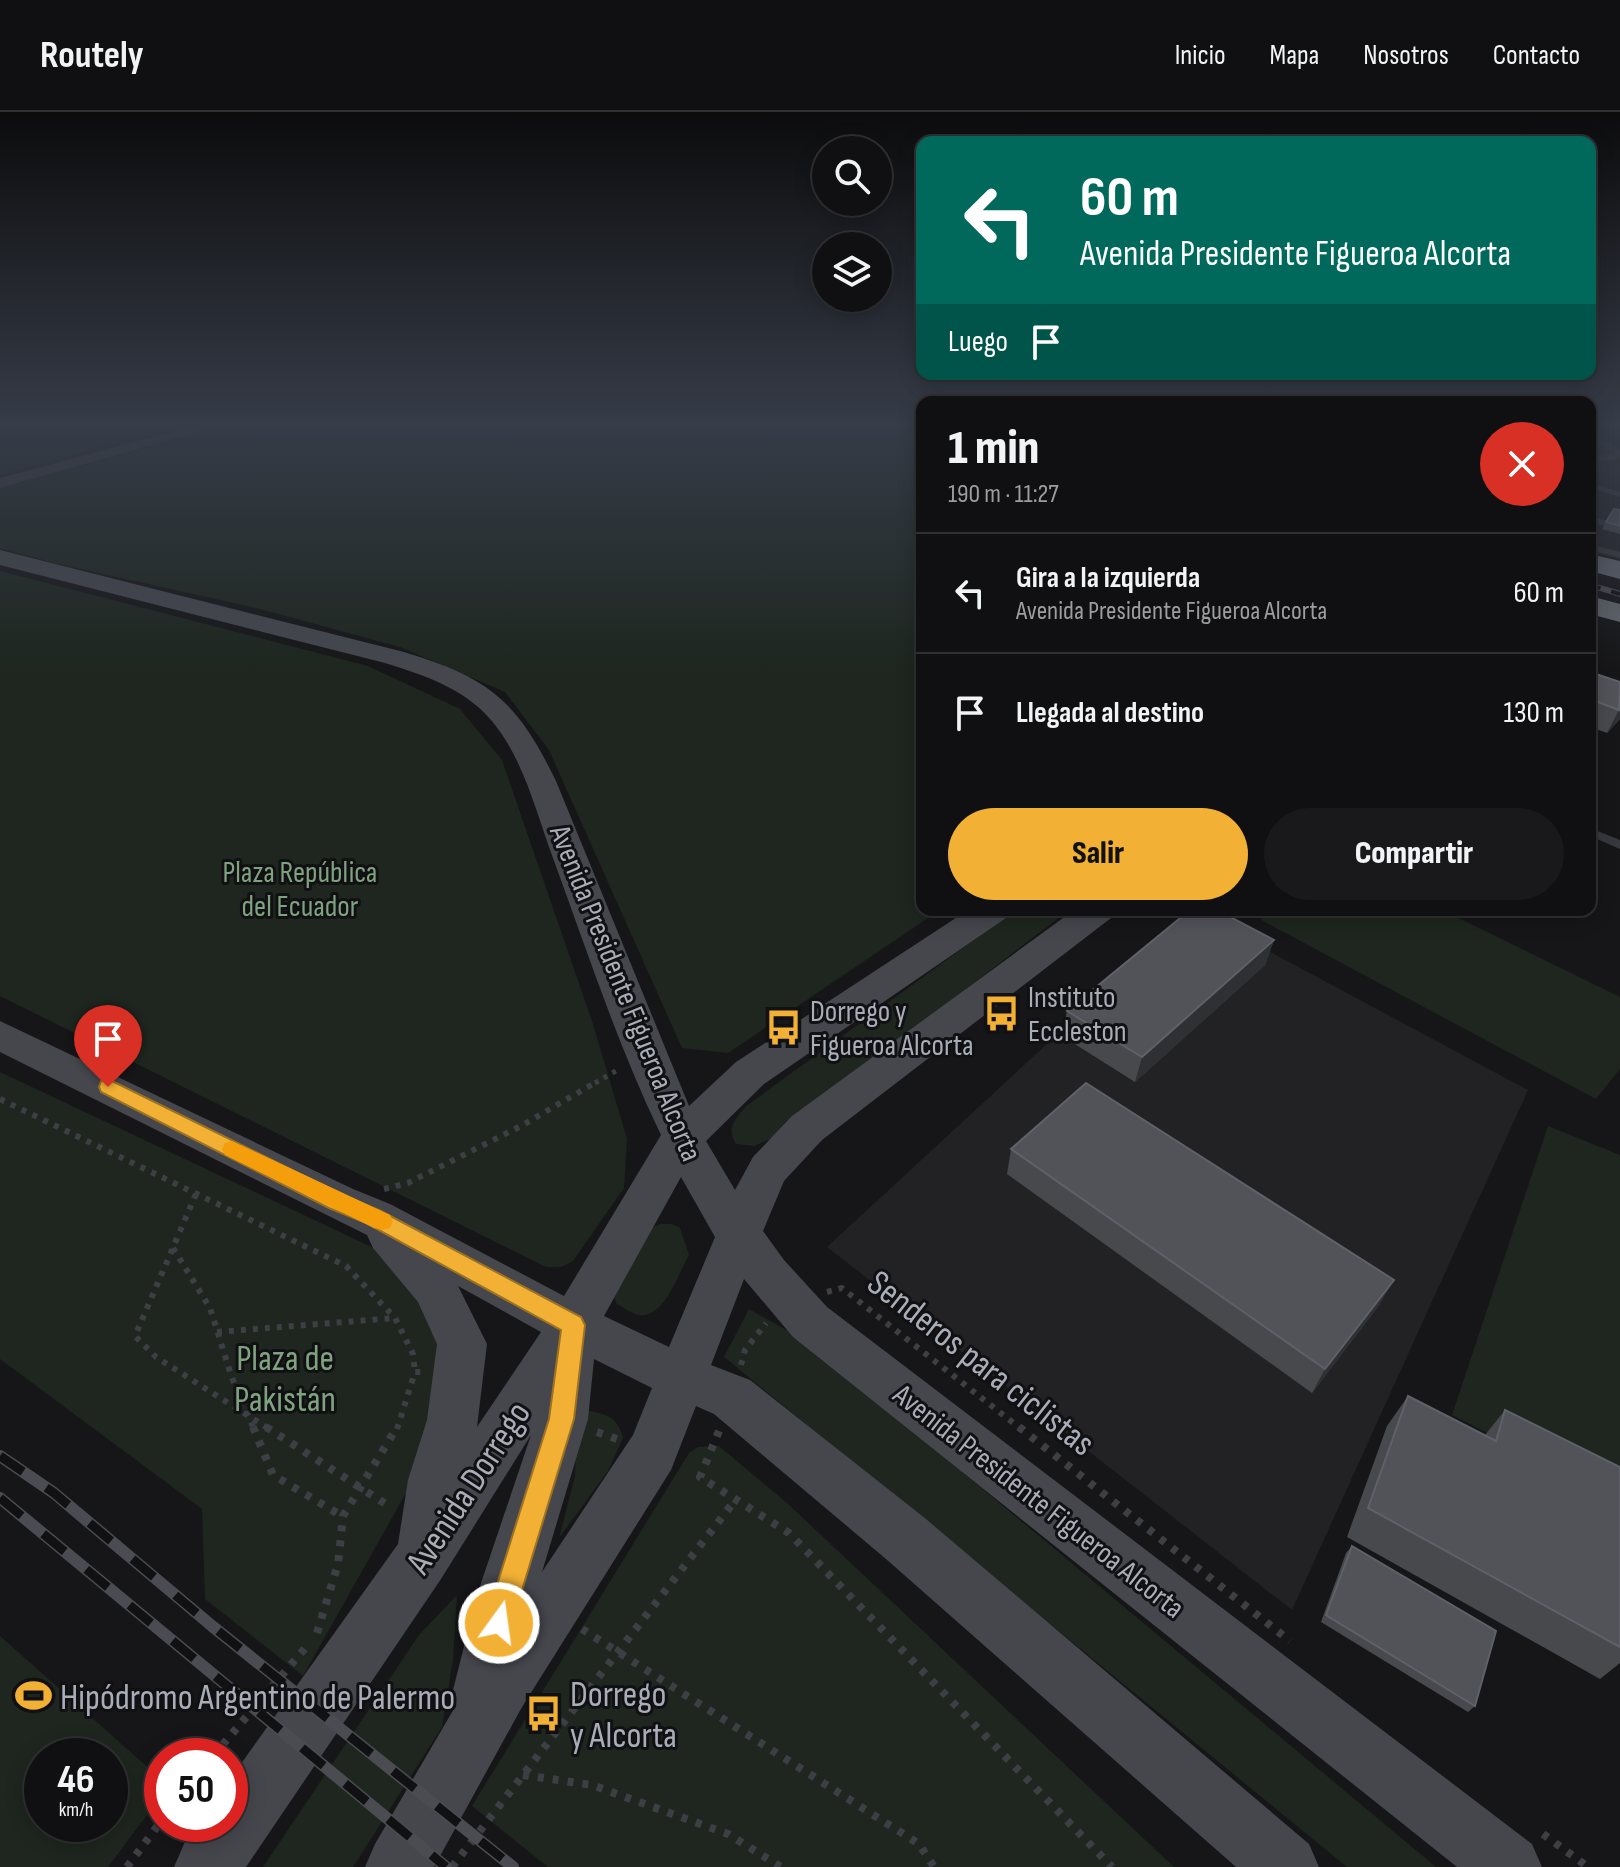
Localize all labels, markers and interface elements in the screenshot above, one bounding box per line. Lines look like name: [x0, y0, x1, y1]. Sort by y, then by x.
text: Routely: [40, 33, 144, 78]
text: Inicio: [1175, 39, 1226, 72]
text: Mapa: [1270, 39, 1319, 72]
text: Nosotros: [1363, 39, 1449, 72]
text: Contacto: [1493, 39, 1580, 72]
map controls: [812, 136, 892, 312]
button: search: [812, 136, 892, 216]
text: 60 m: [1080, 165, 1179, 232]
icon: left: [948, 168, 1052, 272]
button: layers: [812, 232, 892, 312]
text: Avenida Presidente Figueroa Alcorta: [1080, 233, 1511, 276]
icon: arrive: [1024, 320, 1068, 364]
text: Luego: [948, 324, 1008, 360]
text: 1 min: [948, 420, 1039, 477]
button: close: [1480, 422, 1564, 506]
text: 190 m · 11:27: [948, 479, 1059, 510]
text: Gira a la izquierda: [1016, 560, 1200, 596]
icon: left: [948, 571, 992, 615]
text: 60 m: [1513, 575, 1564, 611]
text: Avenida Presidente Figueroa Alcorta: [1016, 596, 1327, 627]
icon: arrive: [948, 691, 992, 735]
text: Llegada al destino: [1016, 695, 1204, 731]
text: 130 m: [1504, 695, 1564, 731]
button: Salir: [948, 808, 1248, 900]
button: Compartir: [1264, 808, 1564, 900]
street label: Avenida Presidente Figueroa Alcorta: [541, 819, 709, 1167]
park label: Plaza República del Ecuador: [223, 855, 377, 925]
place label: Instituto Eccleston: [1028, 980, 1127, 1050]
place label: Dorrego y Figueroa Alcorta: [810, 994, 974, 1064]
bus stop icon: Instituto Eccleston: [983, 995, 1021, 1033]
pin: [74, 1005, 142, 1087]
bus stop icon: Dorrego y Figueroa Alcorta: [765, 1009, 803, 1047]
icon: arrive: [86, 1017, 130, 1061]
street label: Senderos para ciclistas: [858, 1262, 1103, 1466]
park label: Plaza de Pakistán: [234, 1338, 336, 1422]
street label: Avenida Presidente Figueroa Alcorta: [885, 1376, 1191, 1627]
street label: Avenida Dorrego: [397, 1394, 541, 1583]
position arrow: [457, 1581, 541, 1665]
place label: Dorrego y Alcorta: [570, 1674, 677, 1758]
sports icon: Hipódromo Argentino de Palermo: [15, 1677, 53, 1715]
place label: Hipódromo Argentino de Palermo: [60, 1677, 455, 1720]
bus stop icon: Dorrego y Alcorta: [525, 1695, 563, 1733]
speed limit sign: 50: [144, 1738, 248, 1842]
text: 46: [57, 1756, 95, 1804]
text: km/h: [59, 1798, 93, 1822]

